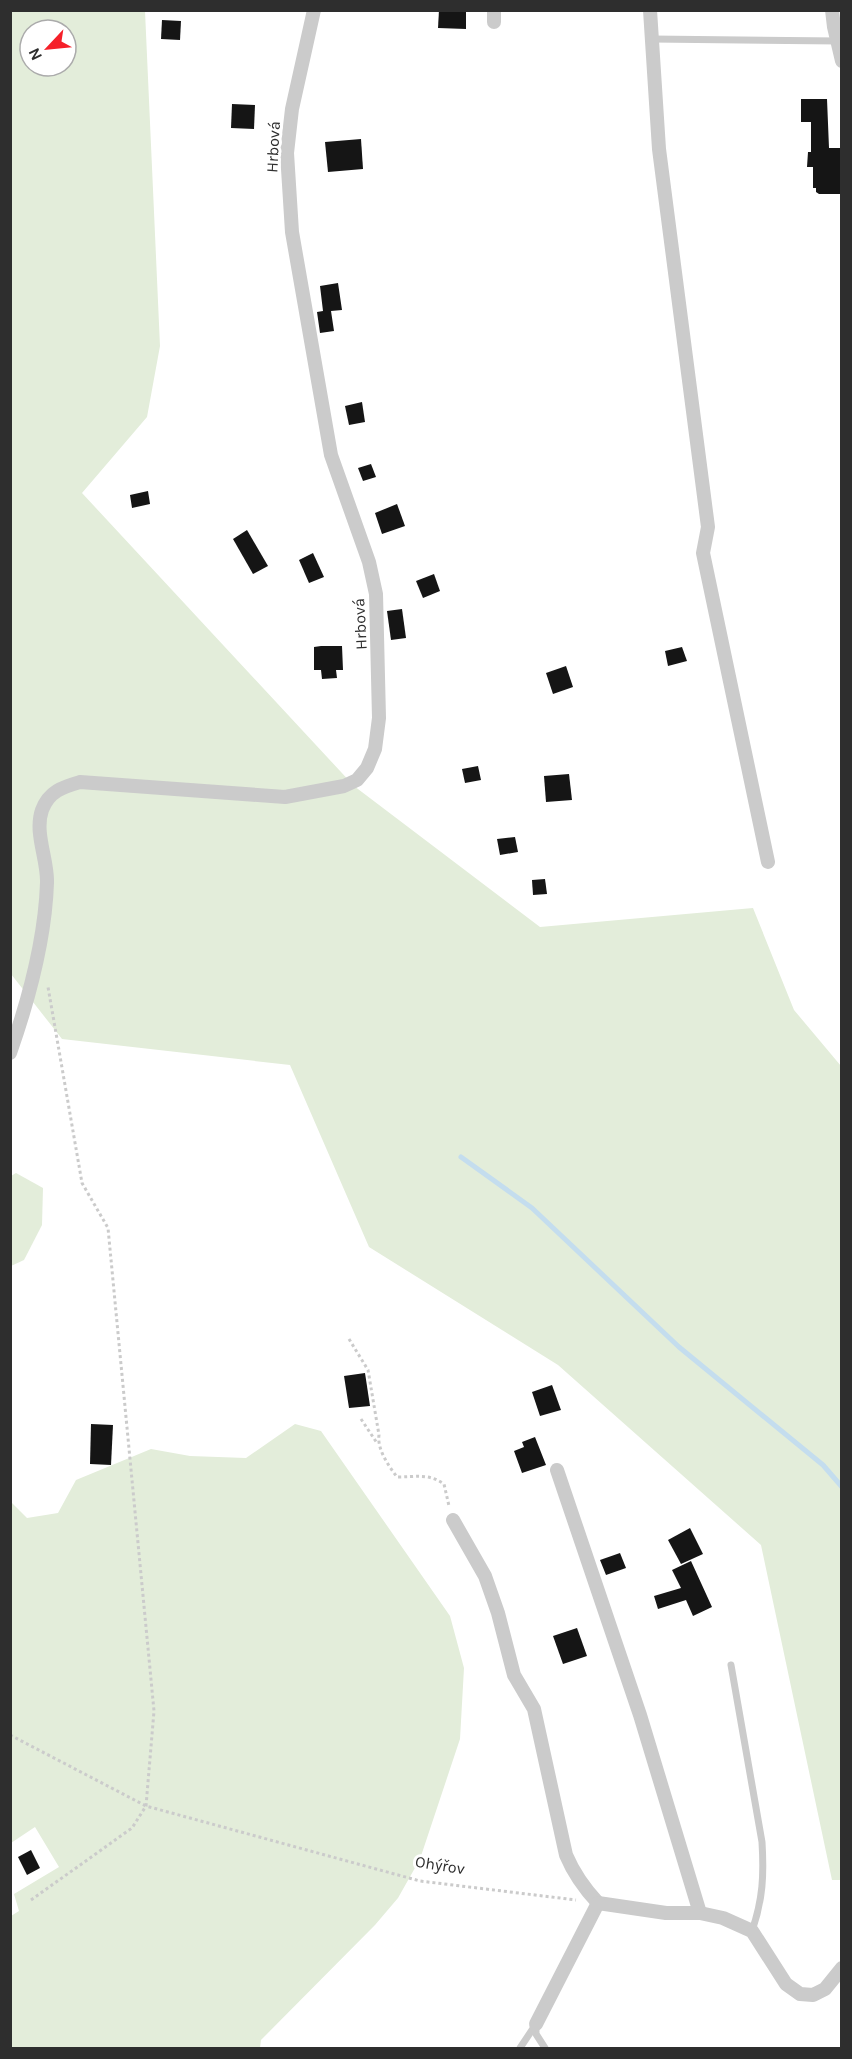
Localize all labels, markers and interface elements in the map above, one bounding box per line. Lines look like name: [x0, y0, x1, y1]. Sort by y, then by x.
north arrow: [18, 18, 78, 78]
text: N: [24, 45, 46, 64]
street label: Hrbová: [262, 121, 284, 173]
street label: Hrbová: [349, 598, 371, 650]
street label: Ohýřov: [414, 1852, 466, 1878]

